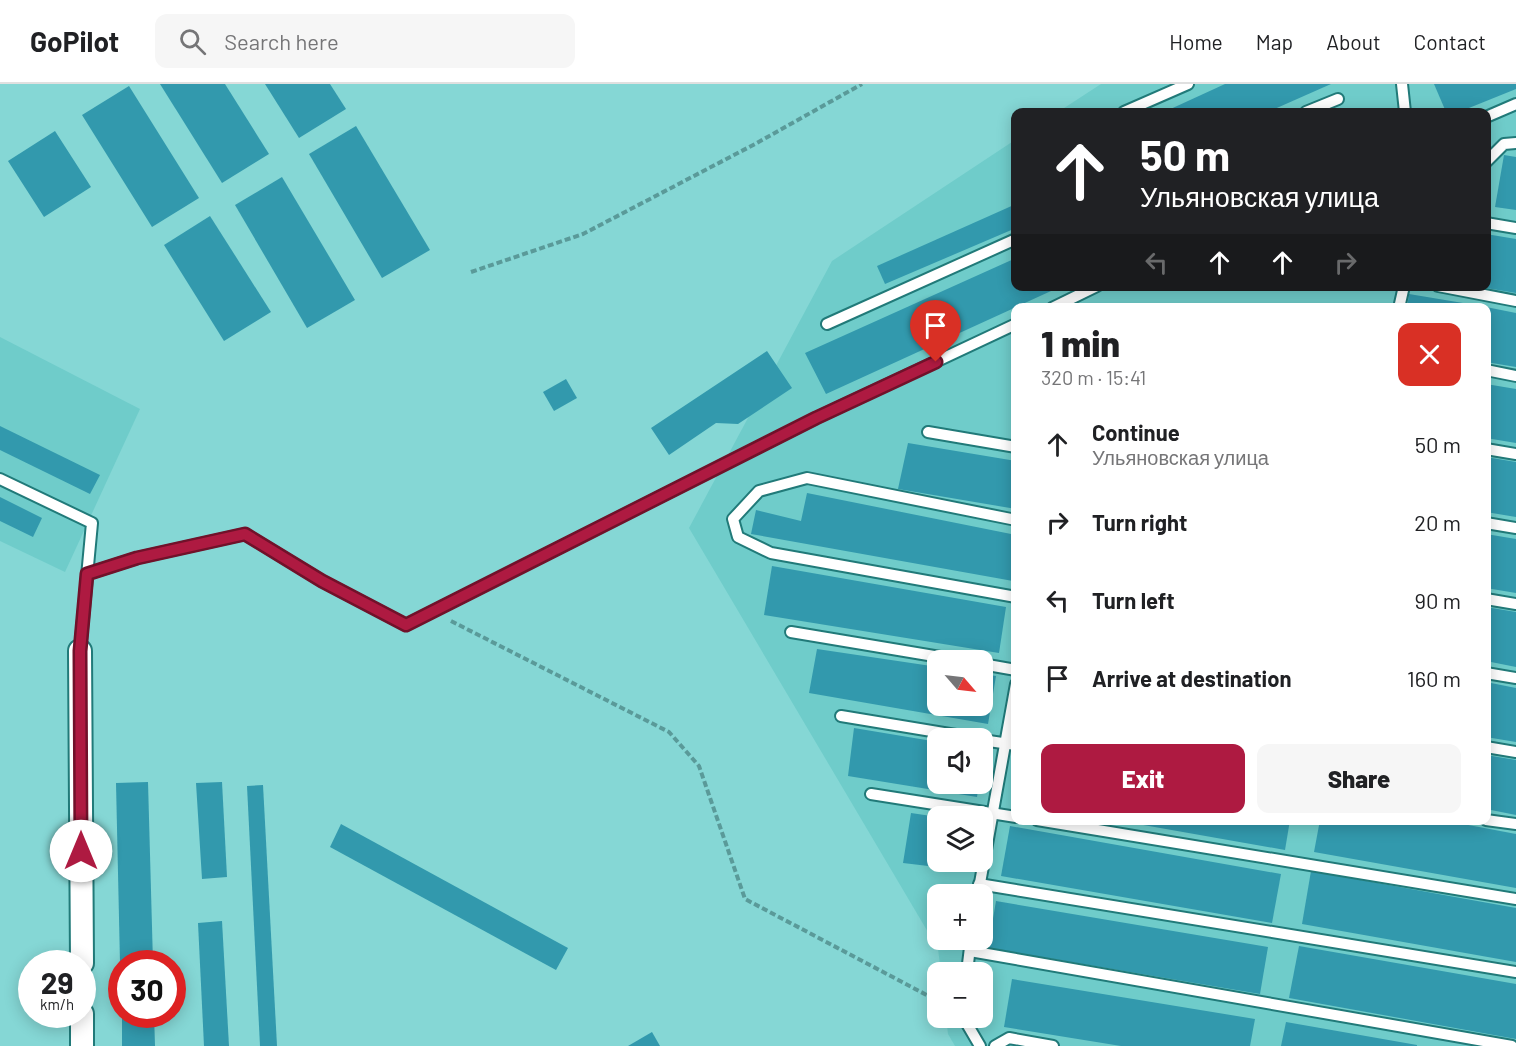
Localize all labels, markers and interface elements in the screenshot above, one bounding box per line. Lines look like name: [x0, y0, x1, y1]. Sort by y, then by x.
search box: [155, 14, 575, 68]
text: GoPilot: [30, 24, 119, 58]
icon: search: [176, 25, 209, 58]
text: Search here: [224, 28, 339, 54]
text: Home: [1169, 29, 1223, 54]
text: Map: [1256, 29, 1293, 54]
text: About: [1326, 29, 1381, 54]
text: Contact: [1414, 29, 1486, 54]
text: 50 m: [1140, 129, 1230, 179]
icon: ahead: [1041, 132, 1119, 210]
text: Ульяновская улица: [1140, 180, 1379, 212]
icon: left: [1140, 246, 1173, 279]
icon: ahead: [1203, 246, 1236, 279]
icon: ahead: [1266, 246, 1299, 279]
icon: right: [1329, 246, 1362, 279]
pin: [910, 300, 961, 362]
icon: arrive: [919, 309, 952, 342]
text: 1 min: [1041, 321, 1120, 364]
button: close: [1398, 323, 1461, 386]
text: 320 m · 15:41: [1041, 365, 1146, 389]
text: Continue: [1092, 419, 1180, 445]
icon: ahead: [1041, 428, 1074, 461]
text: 50 m: [1415, 431, 1461, 457]
text: Ульяновская улица: [1092, 445, 1269, 469]
icon: right: [1041, 506, 1074, 539]
text: Turn right: [1092, 509, 1187, 535]
text: 20 m: [1414, 509, 1461, 535]
icon: left: [1041, 584, 1074, 617]
text: Turn left: [1092, 587, 1175, 613]
text: 90 m: [1415, 587, 1461, 613]
north arrow: [927, 650, 993, 716]
map controls: [927, 650, 993, 1028]
icon: arrive: [1041, 662, 1074, 695]
text: Arrive at destination: [1092, 665, 1291, 691]
text: 160 m: [1407, 665, 1461, 691]
button: sound: [927, 728, 993, 794]
button: Exit: [1041, 744, 1245, 813]
button: Share: [1257, 744, 1461, 813]
button: layers: [927, 806, 993, 872]
position arrow: [49, 819, 113, 883]
button: +: [927, 884, 993, 950]
speed limit sign: 30: [108, 950, 186, 1028]
button: −: [927, 962, 993, 1028]
text: 29: [41, 964, 73, 1000]
text: km/h: [40, 995, 74, 1013]

